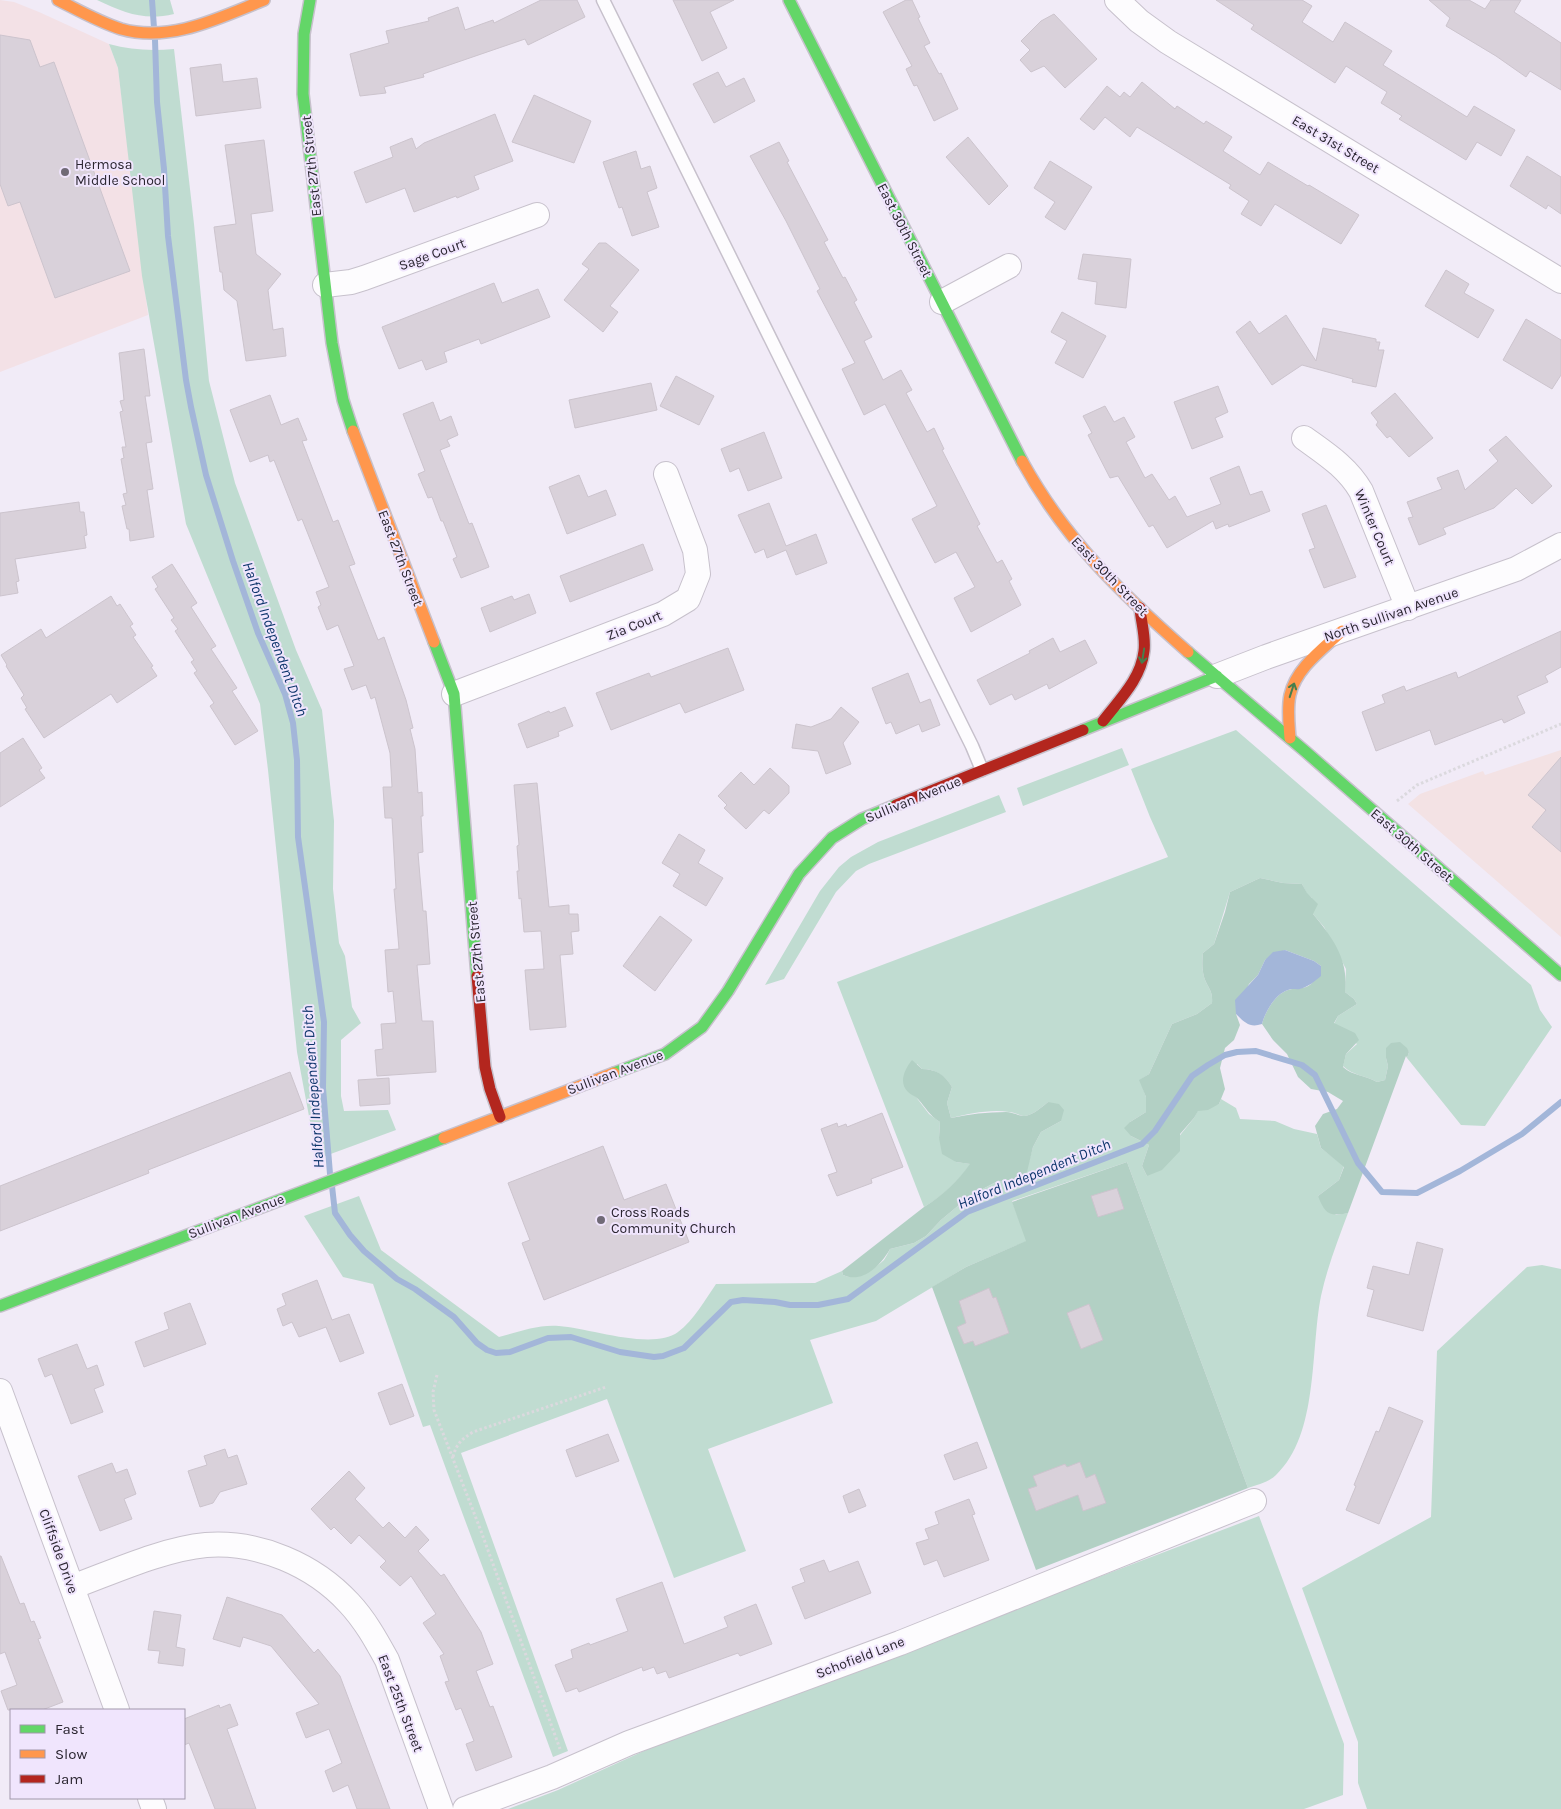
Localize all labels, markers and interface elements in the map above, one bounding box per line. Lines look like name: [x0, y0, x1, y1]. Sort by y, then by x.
street label: East 31st Street: [1289, 112, 1382, 177]
street label: East 27th Street: [298, 114, 325, 217]
place label: Hermosa Middle School: [75, 156, 165, 189]
marker: Hermosa Middle School: [59, 166, 71, 178]
street label: East 30th Street: [873, 180, 936, 280]
street label: Sage Court: [397, 235, 468, 274]
street label: Winter Court: [1351, 487, 1398, 568]
street label: East 27th Street: [374, 508, 427, 609]
street label: East 30th Street: [1068, 533, 1152, 620]
water label: Halford Independent Ditch: [239, 559, 311, 719]
street label: North Sullivan Avenue: [1322, 584, 1461, 645]
street label: Zia Court: [604, 607, 665, 644]
one-way arrow: [1137, 648, 1147, 664]
one-way arrow: [1288, 683, 1297, 698]
street label: Sullivan Avenue: [863, 773, 963, 826]
street label: East 30th Street: [1367, 805, 1456, 886]
street label: East 27th Street: [464, 901, 489, 1003]
water label: Halford Independent Ditch: [298, 1005, 328, 1169]
street label: Sullivan Avenue: [565, 1046, 666, 1099]
water label: Halford Independent Ditch: [955, 1135, 1113, 1213]
street label: Sullivan Avenue: [186, 1190, 287, 1243]
place label: Cross Roads Community Church: [611, 1204, 736, 1237]
marker: Cross Roads Community Church: [595, 1214, 607, 1226]
street label: Cliffside Drive: [35, 1506, 82, 1596]
street label: Schofield Lane: [814, 1633, 907, 1682]
street label: East 25th Street: [374, 1652, 427, 1754]
legend: [10, 1709, 185, 1799]
text: Fast: [55, 1720, 85, 1738]
text: Slow: [55, 1745, 87, 1763]
text: Jam: [55, 1770, 83, 1788]

